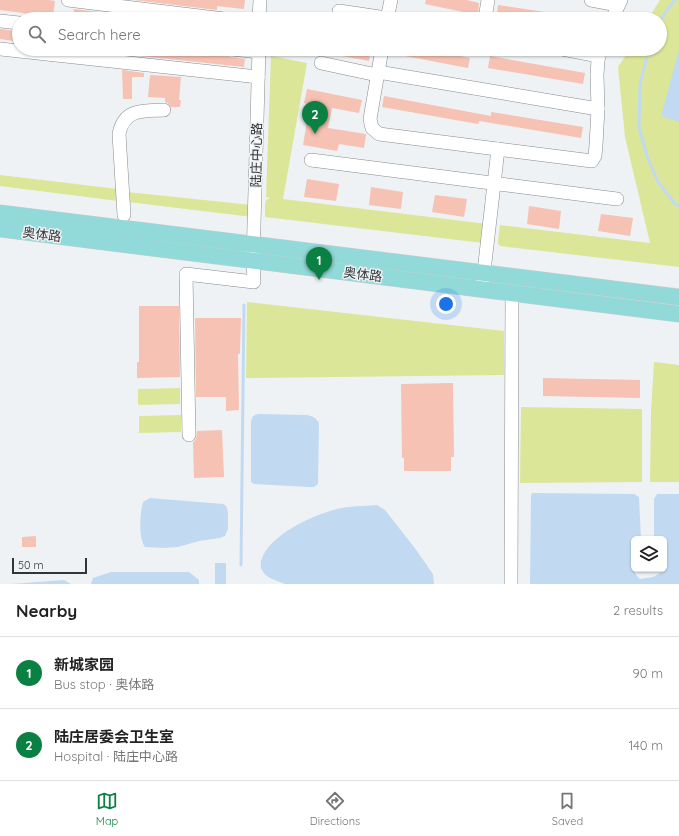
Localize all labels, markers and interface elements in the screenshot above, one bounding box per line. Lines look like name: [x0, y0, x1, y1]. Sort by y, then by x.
search box: [12, 12, 667, 56]
icon: search: [26, 23, 48, 45]
text: Search here: [58, 25, 141, 44]
pin: 2: [302, 101, 328, 134]
street label: 陆庄中心路: [247, 122, 265, 188]
street label: 奥体路: [22, 224, 62, 244]
pin: 1: [306, 247, 332, 280]
street label: 奥体路: [343, 264, 383, 284]
your location: [436, 294, 456, 314]
map controls: [631, 536, 667, 572]
button: layers: [631, 536, 667, 572]
scale bar: [12, 556, 87, 575]
text: 50 m: [18, 558, 44, 572]
text: Nearby: [16, 600, 77, 621]
text: 2 results: [613, 602, 663, 618]
text: 新城家园: [54, 655, 114, 674]
text: 1: [26, 665, 32, 681]
text: 90 m: [633, 665, 663, 681]
text: Bus stop · 奥体路: [54, 676, 154, 692]
text: 陆庄居委会卫生室: [54, 727, 174, 746]
text: 2: [25, 737, 33, 753]
text: 140 m: [628, 737, 663, 753]
text: Hospital · 陆庄中心路: [54, 748, 178, 764]
tab: Map: [96, 790, 118, 828]
tab: Directions: [310, 790, 360, 828]
tab: Saved: [552, 790, 583, 828]

